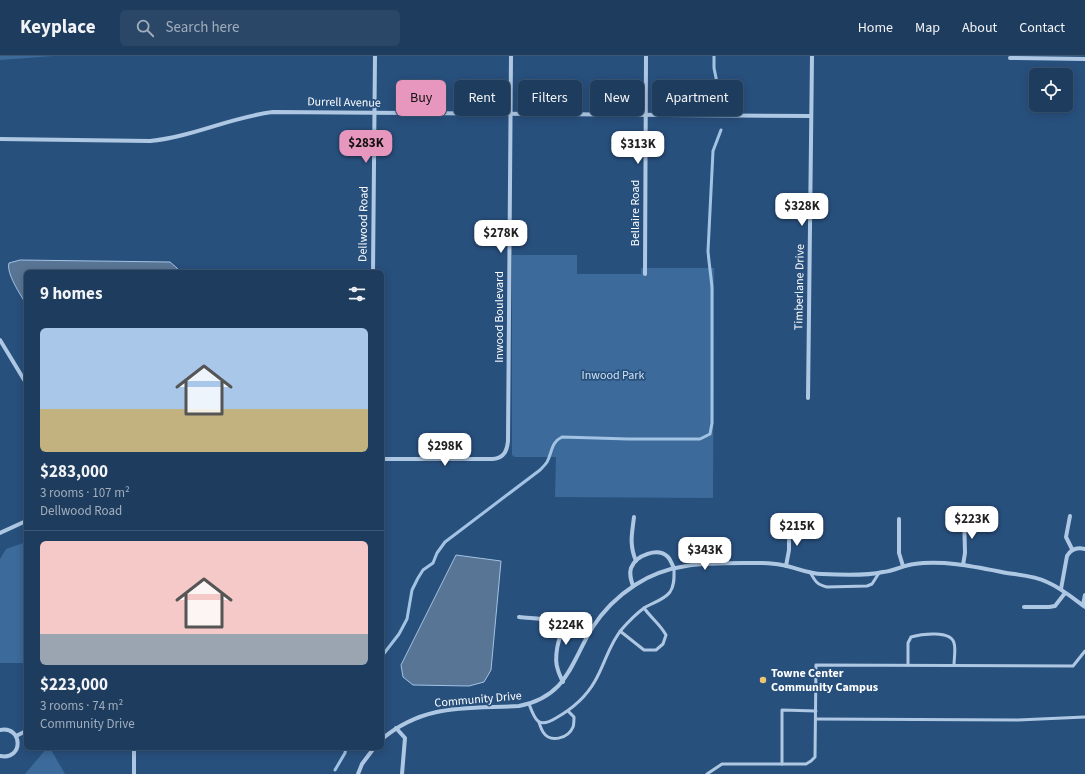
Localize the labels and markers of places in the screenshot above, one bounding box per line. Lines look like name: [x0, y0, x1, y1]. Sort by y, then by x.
pin: $283K: [338, 130, 394, 164]
pin: $313K: [610, 131, 666, 165]
pin: $328K: [774, 193, 830, 227]
pin: $278K: [473, 220, 529, 254]
pin: $298K: [417, 433, 473, 467]
pin: $223K: [944, 506, 1000, 540]
pin: $215K: [769, 513, 825, 547]
pin: $343K: [677, 537, 733, 571]
pin: $224K: [538, 612, 594, 646]
place label: Towne Center Community Campus: [771, 665, 878, 696]
marker: Towne Center Community Campus: [758, 675, 768, 685]

